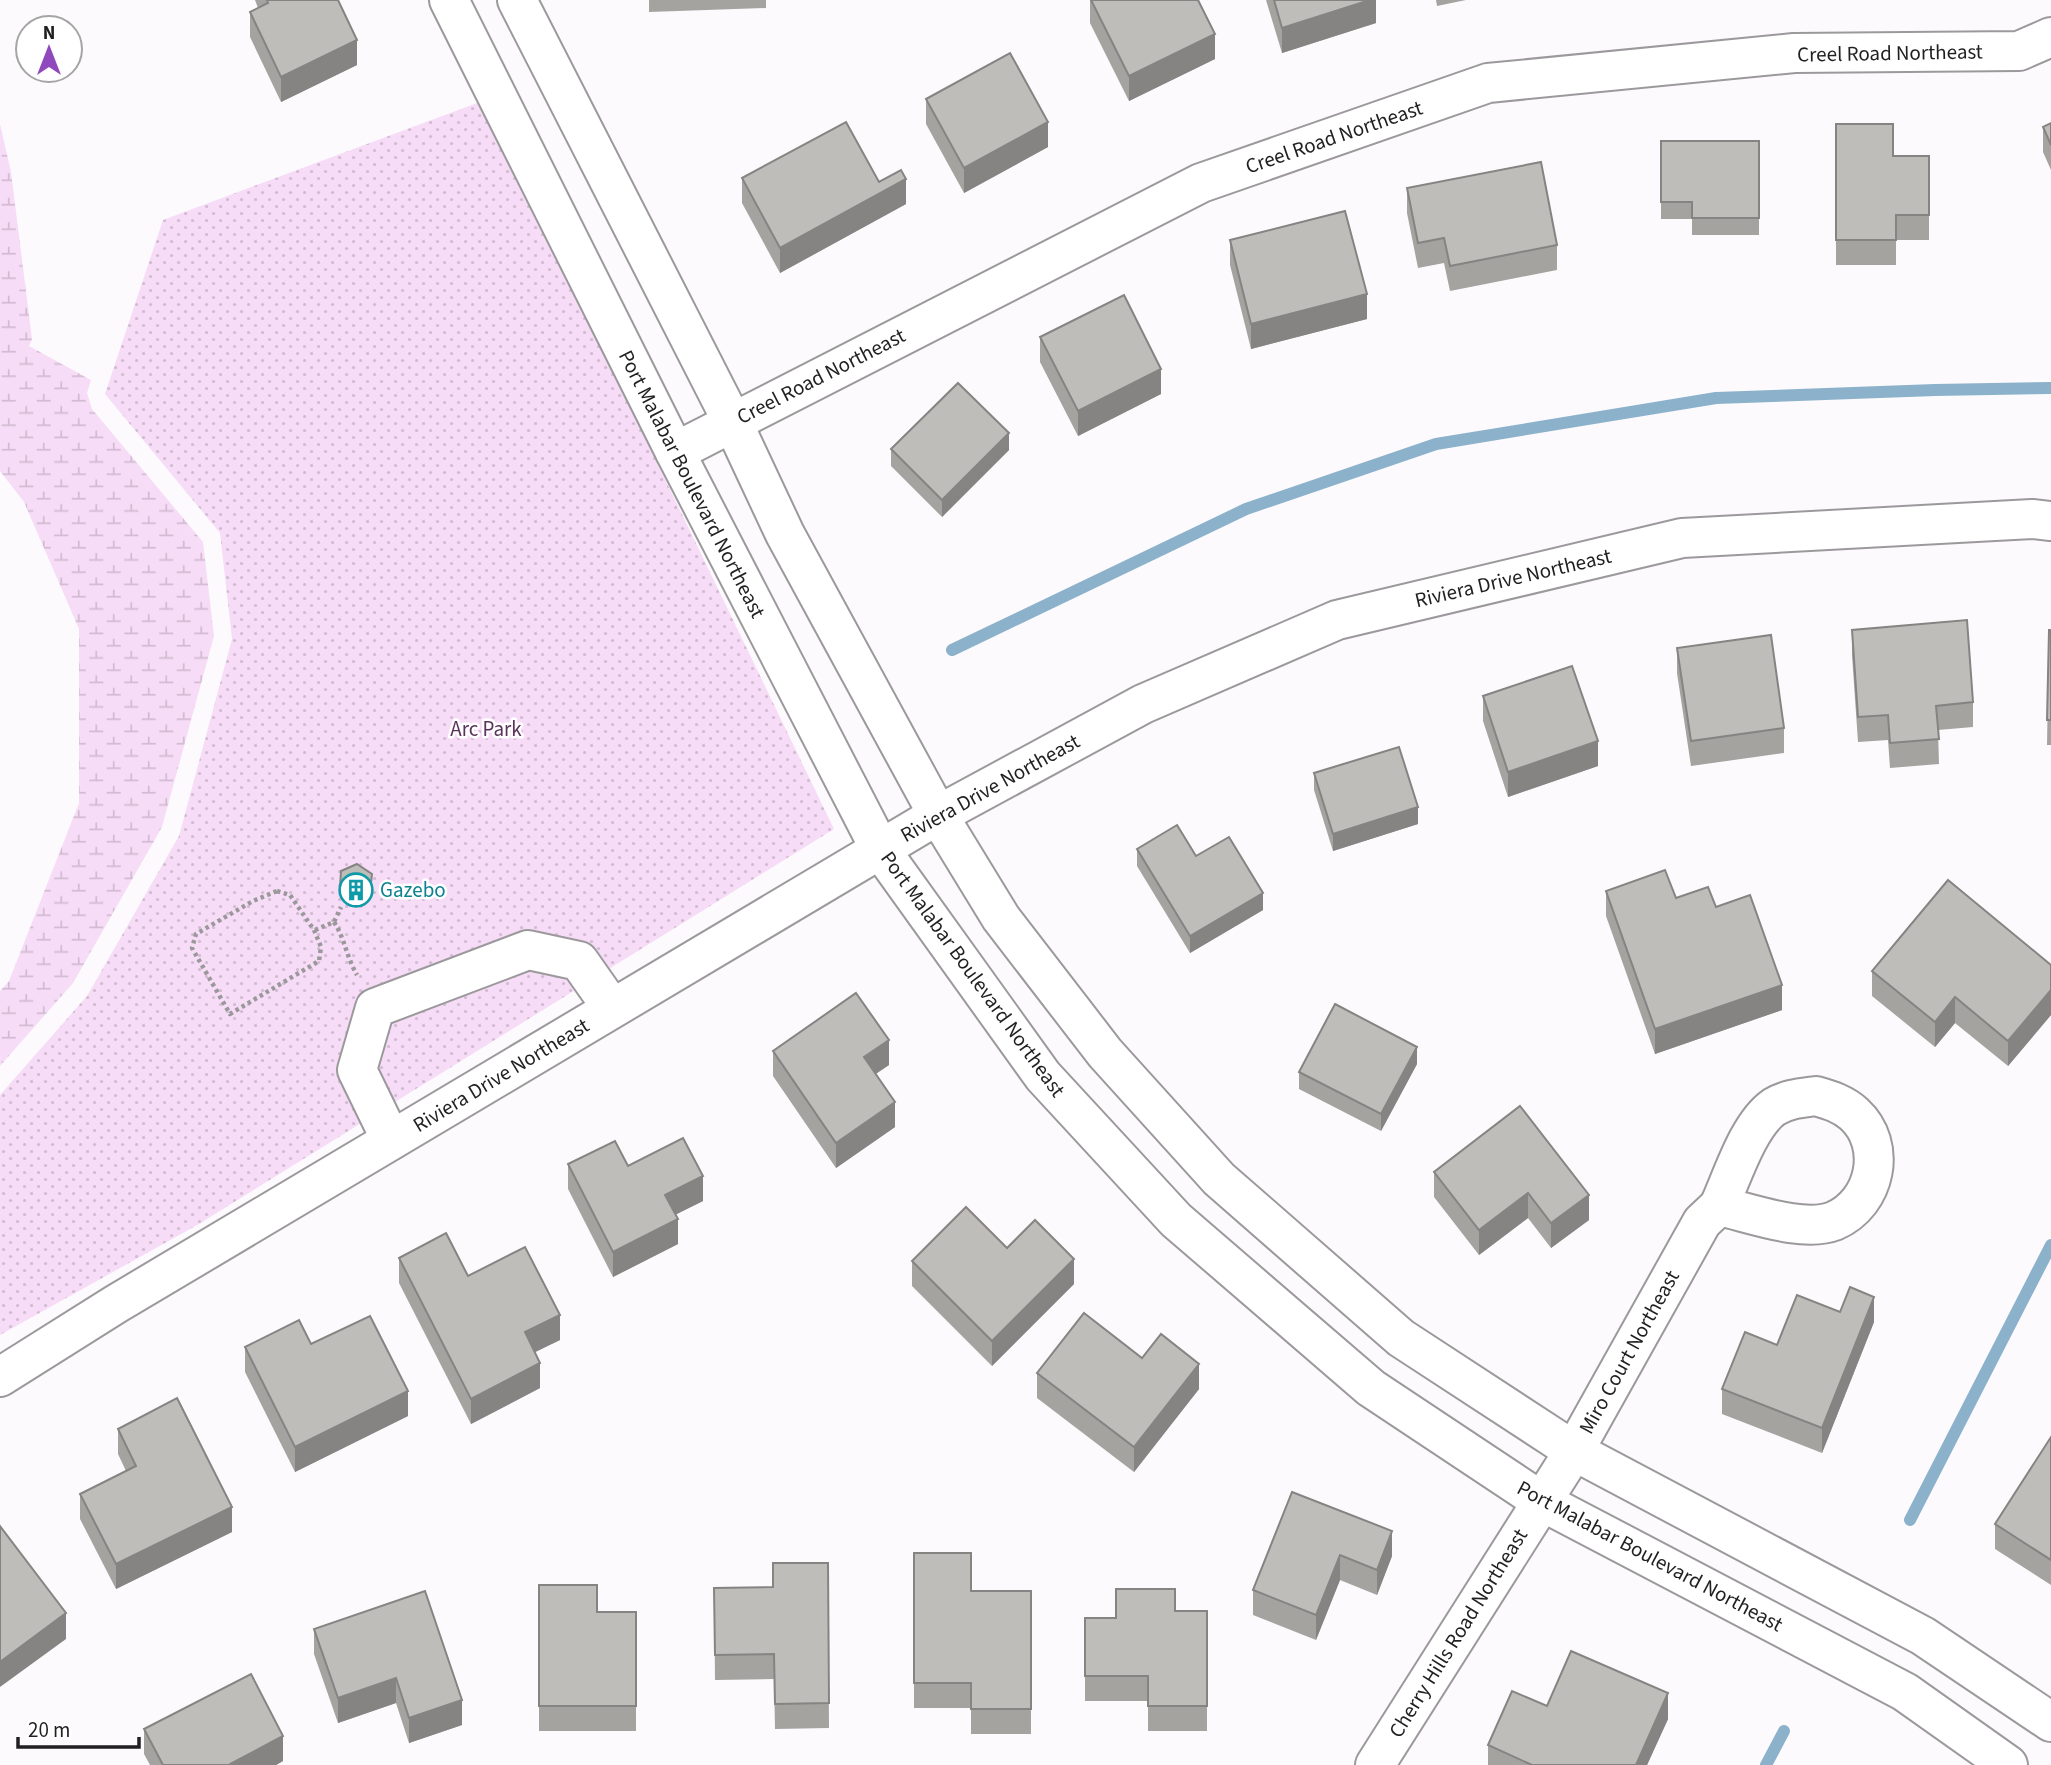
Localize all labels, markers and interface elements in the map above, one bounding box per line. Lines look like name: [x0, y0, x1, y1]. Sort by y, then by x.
north arrow: [14, 14, 84, 84]
text: N: [43, 20, 55, 47]
street label: Creel Road Northeast: [1797, 36, 1983, 70]
street label: Creel Road Northeast: [1241, 93, 1427, 181]
street label: Creel Road Northeast: [731, 320, 911, 432]
street label: Port Malabar Boulevard Northeast: [611, 345, 773, 623]
street label: Riviera Drive Northeast: [1412, 541, 1614, 615]
park label: Arc Park: [450, 714, 522, 744]
street label: Riviera Drive Northeast: [895, 726, 1085, 850]
street label: Port Malabar Boulevard Northeast: [873, 845, 1073, 1103]
building icon: Gazebo: [337, 871, 375, 909]
place label: Gazebo: [380, 875, 446, 905]
street label: Riviera Drive Northeast: [407, 1010, 595, 1140]
street label: Miro Court Northeast: [1571, 1265, 1687, 1439]
street label: Port Malabar Boulevard Northeast: [1512, 1473, 1788, 1639]
street label: Cherry Hills Road Northeast: [1381, 1523, 1535, 1743]
scale bar: [18, 1706, 138, 1750]
text: 20 m: [28, 1715, 70, 1745]

